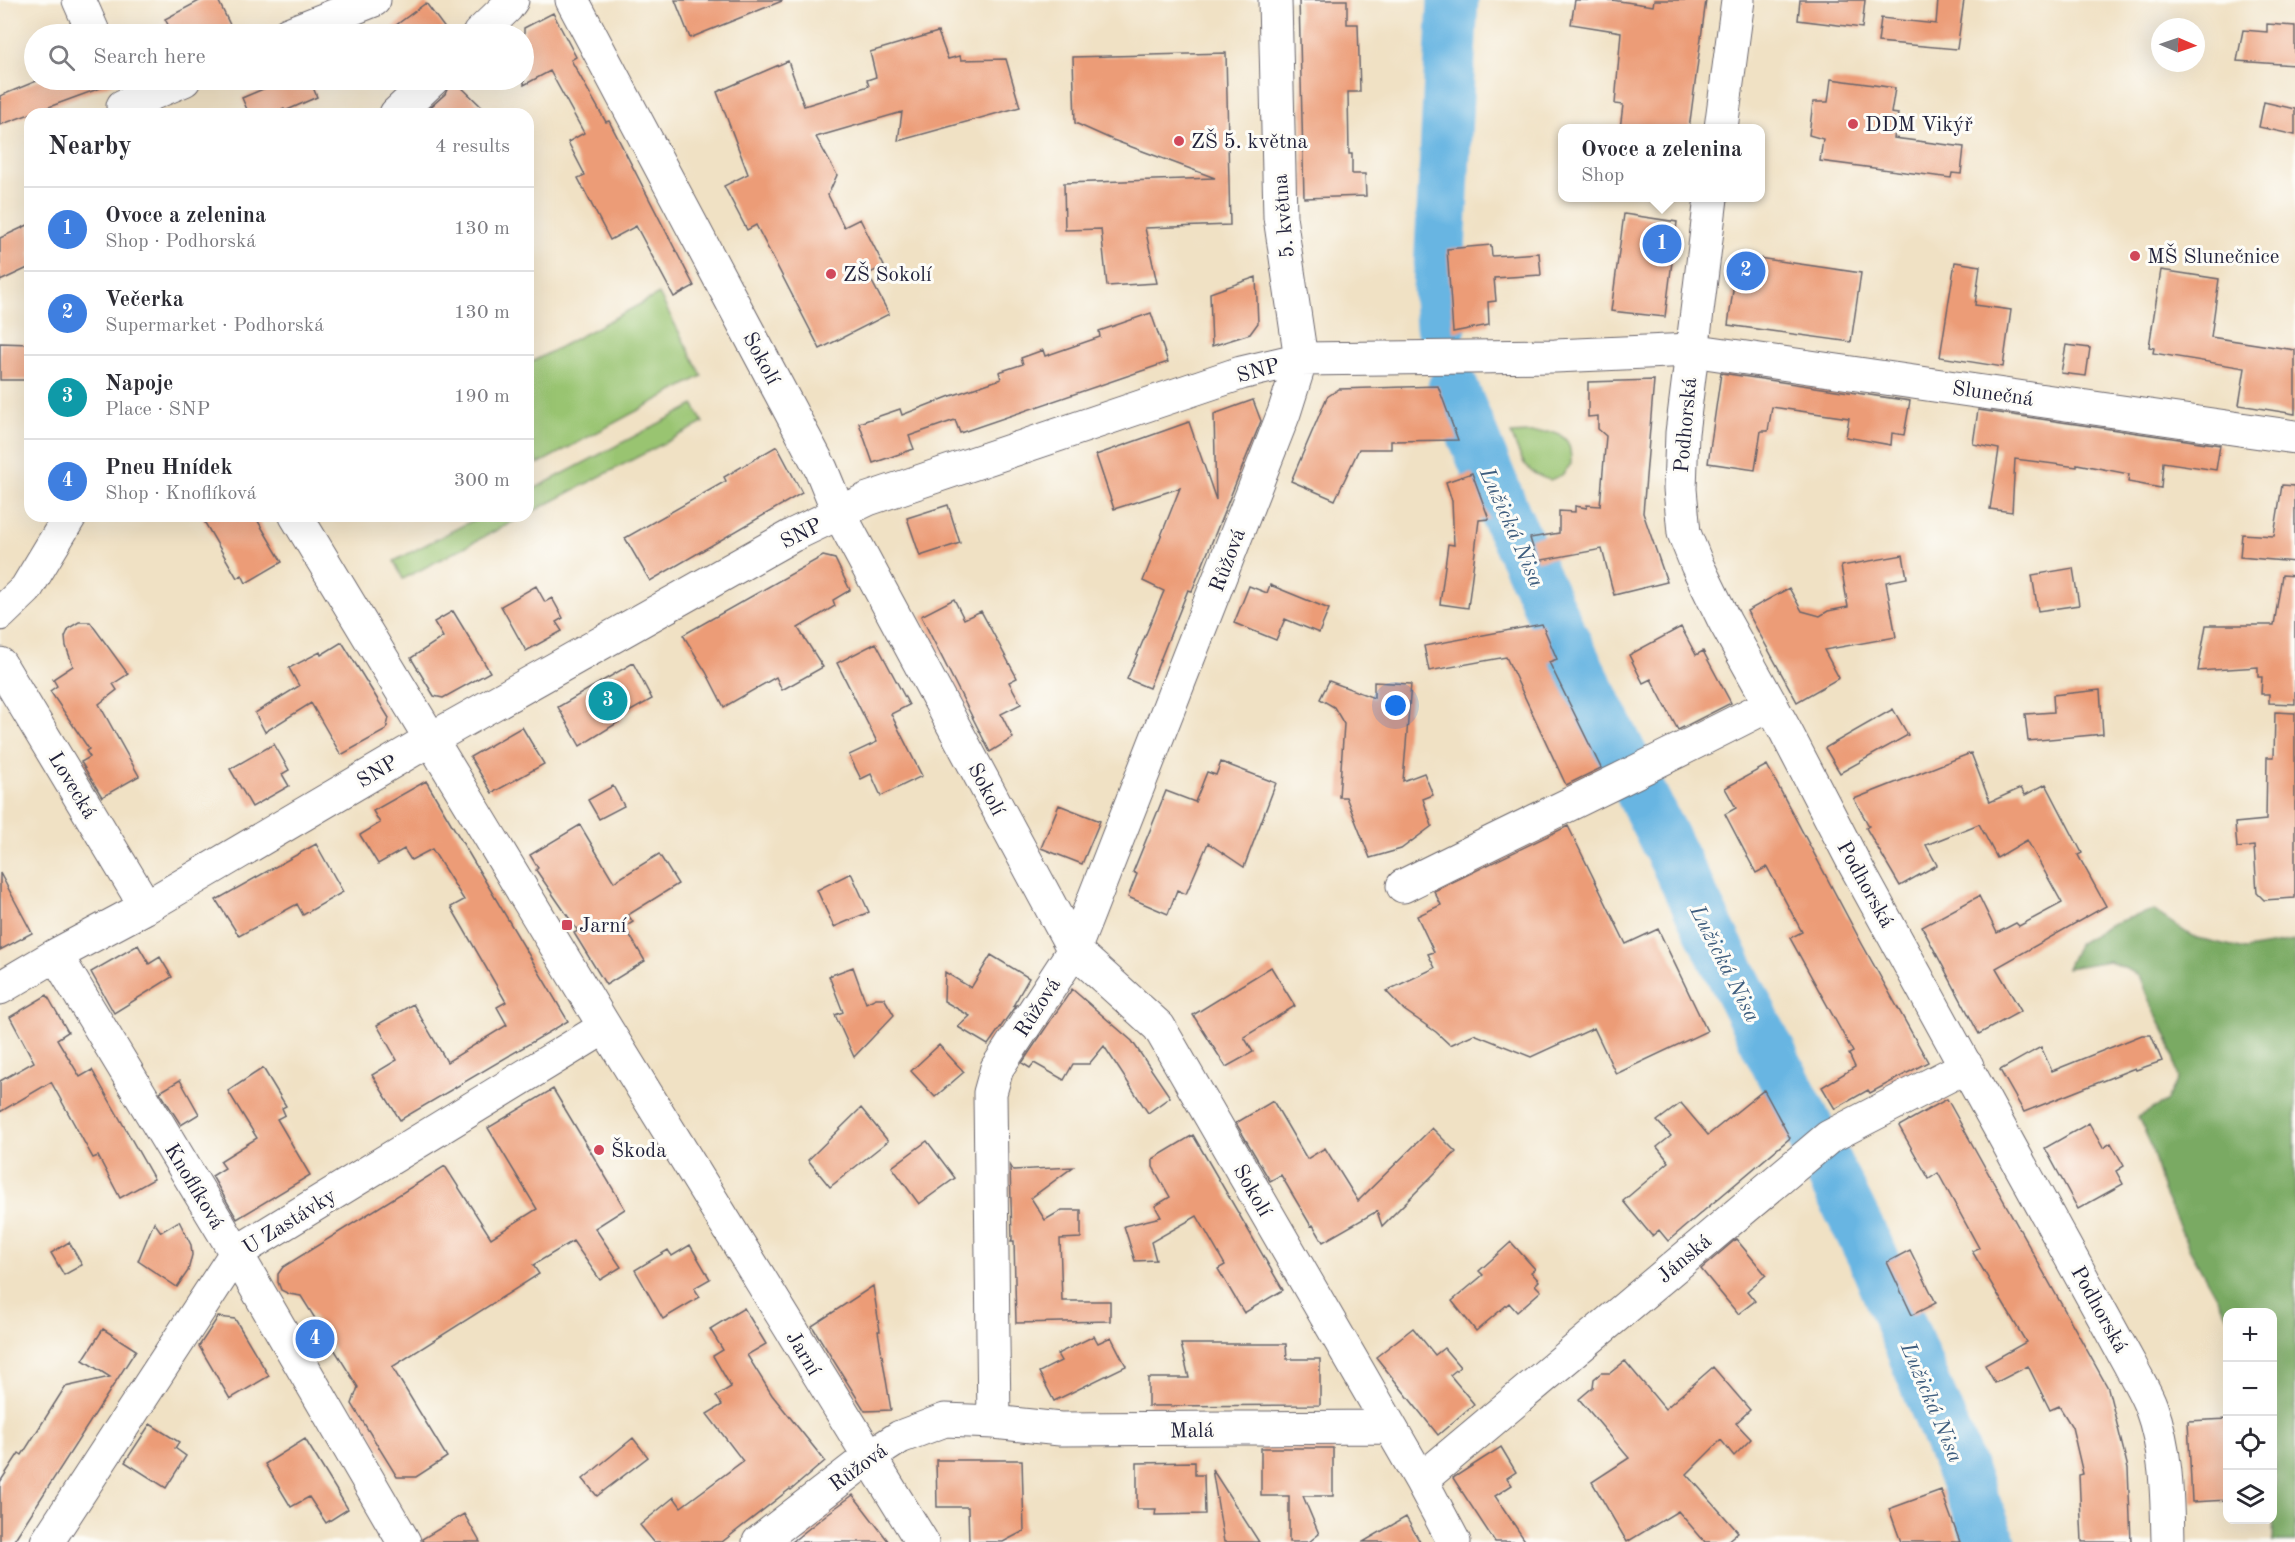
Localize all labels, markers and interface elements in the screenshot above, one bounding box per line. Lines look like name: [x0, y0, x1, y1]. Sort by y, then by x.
north arrow: [2151, 18, 2205, 72]
search box: [24, 24, 534, 90]
icon: search: [45, 41, 78, 74]
text: Search here: [93, 46, 206, 68]
place label: DDM Vikýř: [1865, 115, 1973, 136]
marker: DDM Vikýř: [1846, 117, 1860, 131]
popup: [1558, 124, 1765, 202]
place label: ZŠ 5. května: [1191, 128, 1308, 153]
text: Nearby: [48, 134, 132, 160]
marker: ZŠ 5. května: [1172, 134, 1186, 148]
text: 4 results: [435, 137, 510, 157]
text: Ovoce a zelenina: [1581, 139, 1742, 161]
text: Shop: [1581, 166, 1624, 186]
street label: 5. května: [1270, 173, 1299, 259]
text: Ovoce a zelenina: [105, 205, 266, 227]
text: 1: [62, 219, 73, 239]
text: 130 m: [454, 219, 510, 239]
pin: 1: [1642, 222, 1682, 266]
text: Shop · Podhorská: [105, 232, 256, 252]
place label: MŠ Slunečnice: [2147, 243, 2279, 268]
pin: 2: [1726, 248, 1766, 294]
marker: MŠ Slunečnice: [2128, 249, 2142, 263]
place label: ZŠ Sokolí: [843, 261, 932, 286]
marker: ZŠ Sokolí: [824, 267, 838, 281]
text: Večerka: [105, 289, 184, 311]
text: 2: [62, 303, 73, 323]
text: 130 m: [454, 303, 510, 323]
text: Supermarket · Podhorská: [105, 316, 324, 336]
street label: Sokolí: [738, 329, 783, 389]
street label: SNP: [1235, 356, 1282, 387]
text: Napoje: [105, 373, 173, 395]
street label: Podhorská: [1672, 377, 1701, 474]
street label: Slunečná: [1951, 378, 2035, 411]
text: 3: [62, 387, 73, 407]
text: 190 m: [454, 387, 510, 407]
text: Place · SNP: [105, 400, 210, 420]
text: Pneu Hnídek: [105, 457, 233, 479]
water label: Lužická Nisa: [1475, 464, 1547, 591]
text: 4: [62, 471, 73, 491]
text: 300 m: [454, 471, 510, 491]
text: Shop · Knoflíková: [105, 484, 257, 504]
street label: SNP: [778, 515, 826, 554]
street label: Růžová: [1207, 526, 1250, 595]
pin: 3: [588, 678, 628, 724]
your location: [1381, 691, 1410, 720]
street label: Lovecká: [44, 749, 100, 823]
street label: SNP: [354, 752, 402, 792]
street label: Sokolí: [963, 760, 1008, 820]
street label: Podhorská: [1832, 838, 1897, 932]
water label: Lužická Nisa: [1685, 901, 1763, 1026]
place label: Jarní: [579, 916, 627, 937]
marker: Jarní: [560, 918, 574, 932]
street label: Růžová: [1012, 974, 1065, 1041]
place label: Škoda: [611, 1137, 667, 1162]
street label: Knoflíková: [160, 1140, 227, 1233]
marker: Škoda: [592, 1143, 606, 1157]
street label: Sokolí: [1229, 1161, 1275, 1221]
street label: U Zastávky: [239, 1185, 340, 1259]
street label: Jánská: [1654, 1231, 1716, 1288]
street label: Podhorská: [2066, 1263, 2131, 1357]
map controls: [2223, 1308, 2277, 1524]
button: +: [2223, 1308, 2277, 1362]
pin: 4: [296, 1316, 334, 1362]
street label: Jarní: [782, 1328, 824, 1380]
water label: Lužická Nisa: [1896, 1338, 1966, 1466]
button: −: [2223, 1362, 2277, 1416]
button: locate: [2223, 1416, 2277, 1470]
street label: Malá: [1170, 1421, 1214, 1442]
street label: Růžová: [826, 1440, 892, 1496]
button: layers: [2223, 1470, 2277, 1524]

